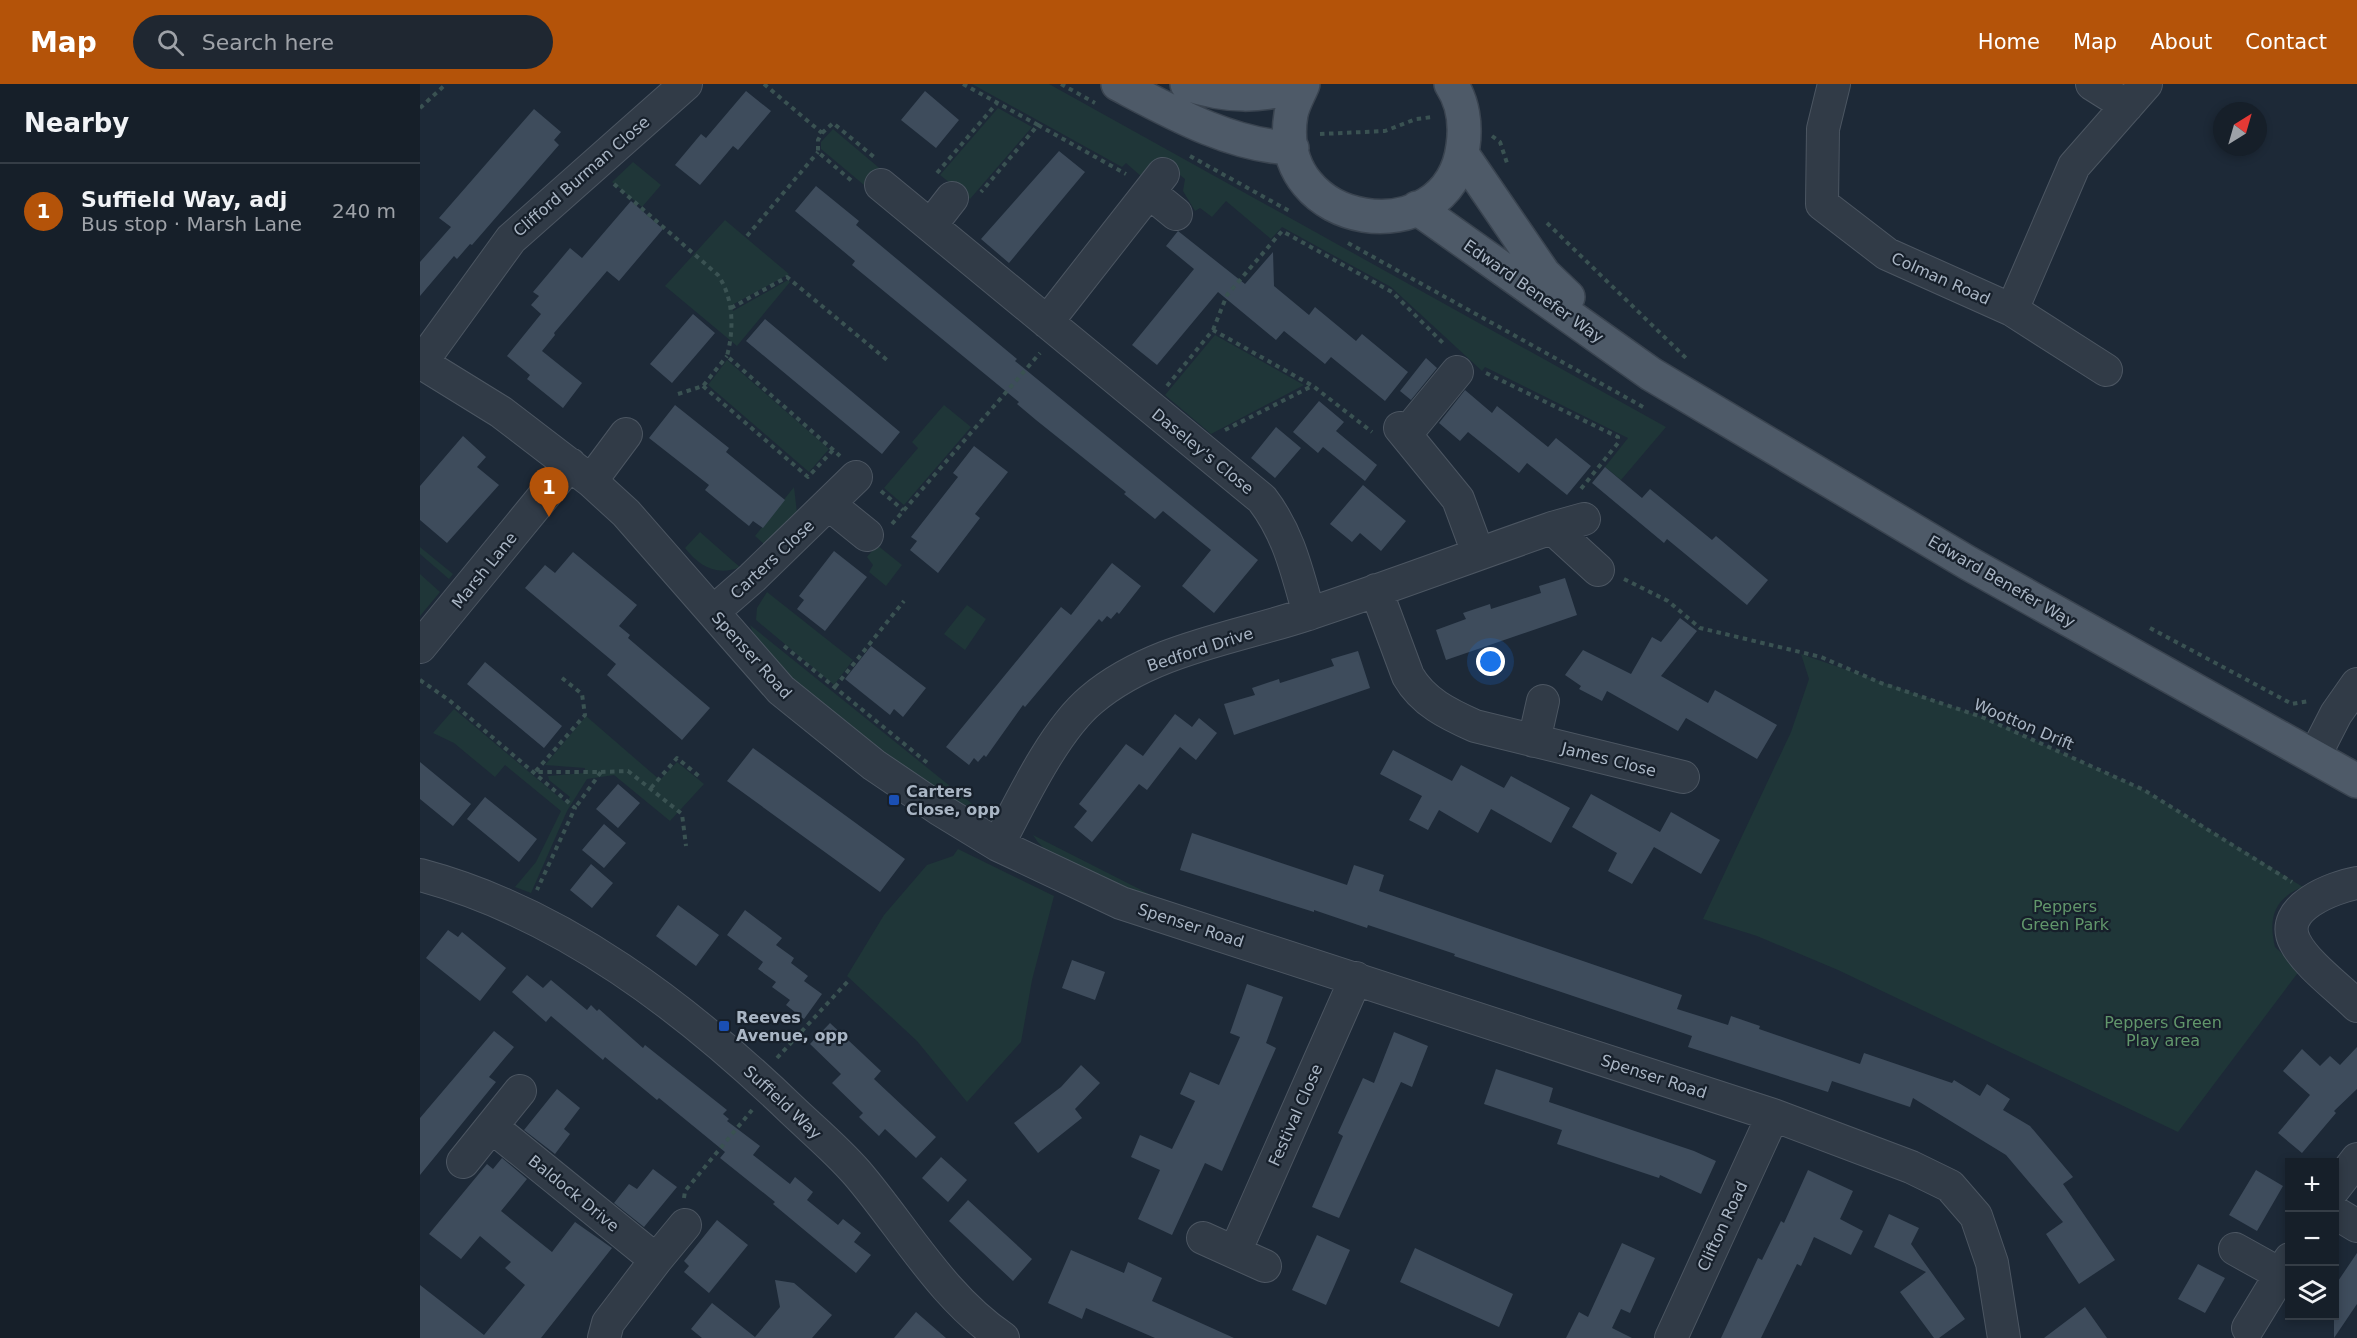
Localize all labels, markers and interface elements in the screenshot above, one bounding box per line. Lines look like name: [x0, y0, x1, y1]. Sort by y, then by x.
search box: [133, 15, 553, 69]
text: Map: [30, 26, 97, 59]
icon: search: [154, 26, 187, 59]
text: Search here: [202, 30, 334, 55]
text: Home: [1978, 30, 2040, 54]
text: Map: [2073, 30, 2117, 54]
text: About: [2150, 30, 2212, 54]
text: Contact: [2245, 30, 2327, 54]
north arrow: [2213, 102, 2267, 156]
text: Nearby: [24, 108, 129, 138]
street label: Clifford Burman Close: [509, 112, 653, 241]
text: Suffield Way, adj: [81, 187, 287, 212]
text: 1: [37, 199, 50, 223]
text: 240 m: [332, 199, 396, 223]
text: Bus stop · Marsh Lane: [81, 212, 302, 236]
street label: Edward Benefer Way: [1460, 236, 1607, 347]
street label: Colman Road: [1888, 248, 1993, 309]
street label: Daseley's Close: [1148, 405, 1257, 498]
pin: 1: [530, 468, 568, 517]
street label: Carters Close: [727, 516, 818, 603]
street label: Marsh Lane: [448, 528, 521, 612]
street label: Edward Benefer Way: [1925, 532, 2079, 631]
street label: Spenser Road: [708, 608, 796, 703]
street label: Bedford Drive: [1145, 623, 1256, 676]
your location: [1476, 647, 1505, 676]
street label: Wootton Drift: [1971, 695, 2077, 754]
street label: James Close: [1559, 738, 1658, 780]
place label: Carters Close, opp: [906, 782, 1000, 819]
marker: Carters Close, opp: [887, 793, 901, 807]
park label: Peppers Green Park: [2021, 897, 2110, 934]
street label: Spenser Road: [1135, 899, 1246, 952]
place label: Reeves Avenue, opp: [736, 1008, 848, 1045]
park label: Peppers Green Play area: [2104, 1013, 2222, 1050]
marker: Reeves Avenue, opp: [717, 1019, 731, 1033]
street label: Spenser Road: [1598, 1050, 1709, 1103]
street label: Festival Close: [1264, 1061, 1326, 1169]
street label: Suffield Way: [740, 1062, 825, 1143]
street label: Baldock Drive: [525, 1151, 623, 1236]
map controls: [2285, 1158, 2339, 1320]
button: +: [2285, 1158, 2339, 1212]
street label: Clifton Road: [1693, 1178, 1752, 1274]
button: −: [2285, 1212, 2339, 1266]
button: layers: [2285, 1266, 2339, 1320]

